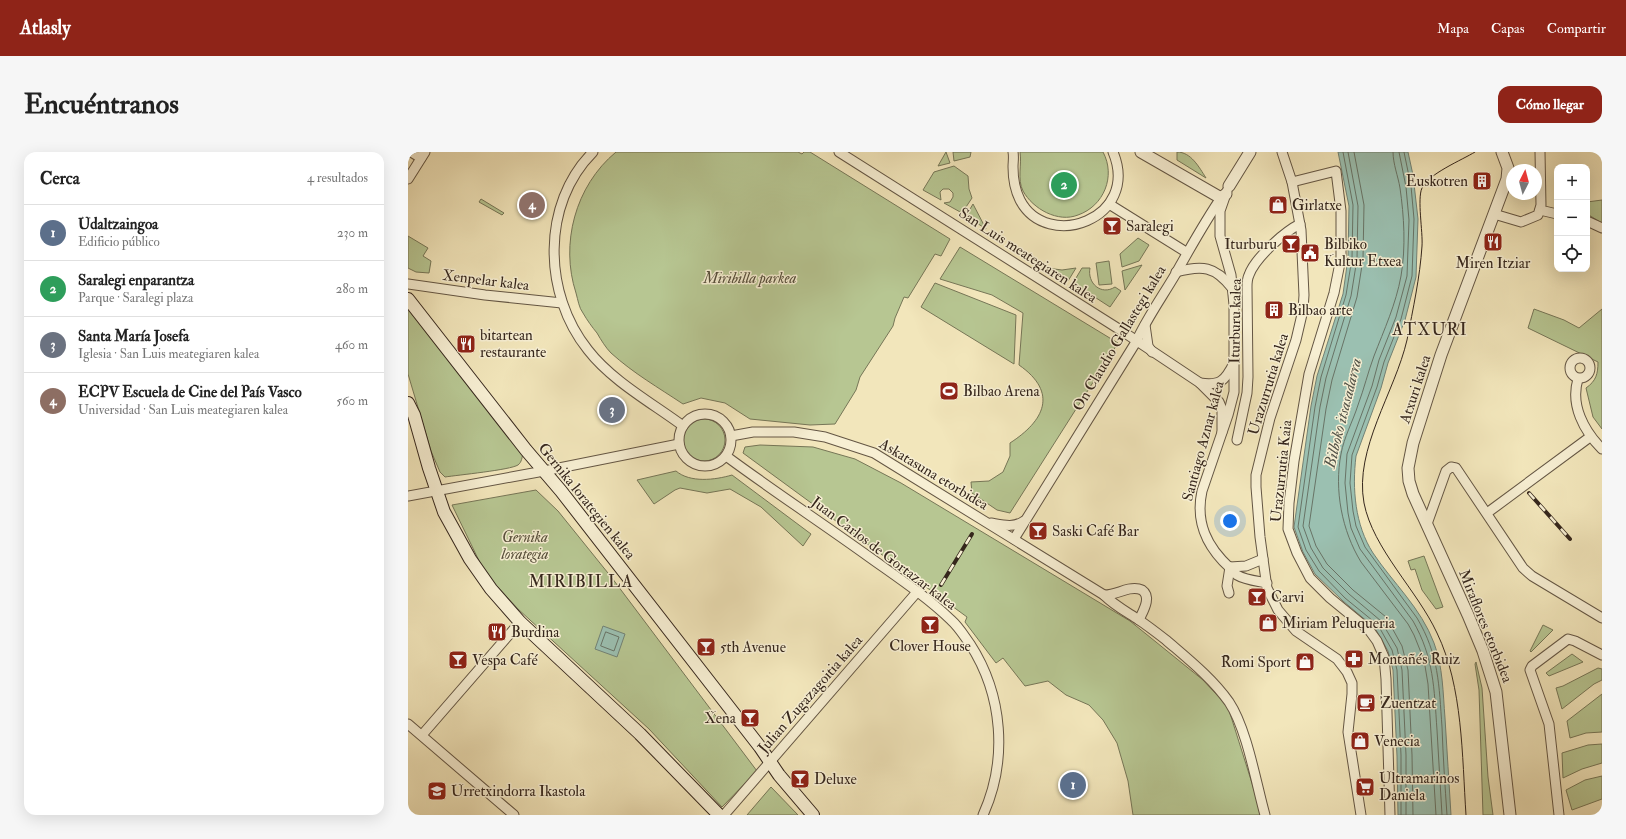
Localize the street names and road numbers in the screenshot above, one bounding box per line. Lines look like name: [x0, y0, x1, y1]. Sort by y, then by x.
street label: San Luis meategiaren kalea: [955, 204, 1101, 308]
street label: On Claudio Gallastegi kalea: [1068, 261, 1171, 414]
street label: Xenpelar kalea: [441, 266, 531, 296]
street label: Iturburu kalea: [1225, 277, 1246, 364]
street label: Urazurrutia kalea: [1244, 330, 1293, 437]
street label: Atxuri kalea: [1395, 352, 1436, 427]
street label: Santiago Aznar kalea: [1178, 378, 1229, 503]
street label: Urazurrutia Kaia: [1267, 418, 1296, 523]
street label: Askatasuna etorbidea: [875, 434, 992, 515]
street label: Gernika lorategien kalea: [534, 439, 640, 564]
street label: Juan Carlos de Gortazar kalea: [806, 492, 961, 616]
street label: Miraflores etorbidea: [1454, 567, 1517, 686]
street label: Julian Zugazagoitia kalea: [753, 631, 868, 759]

